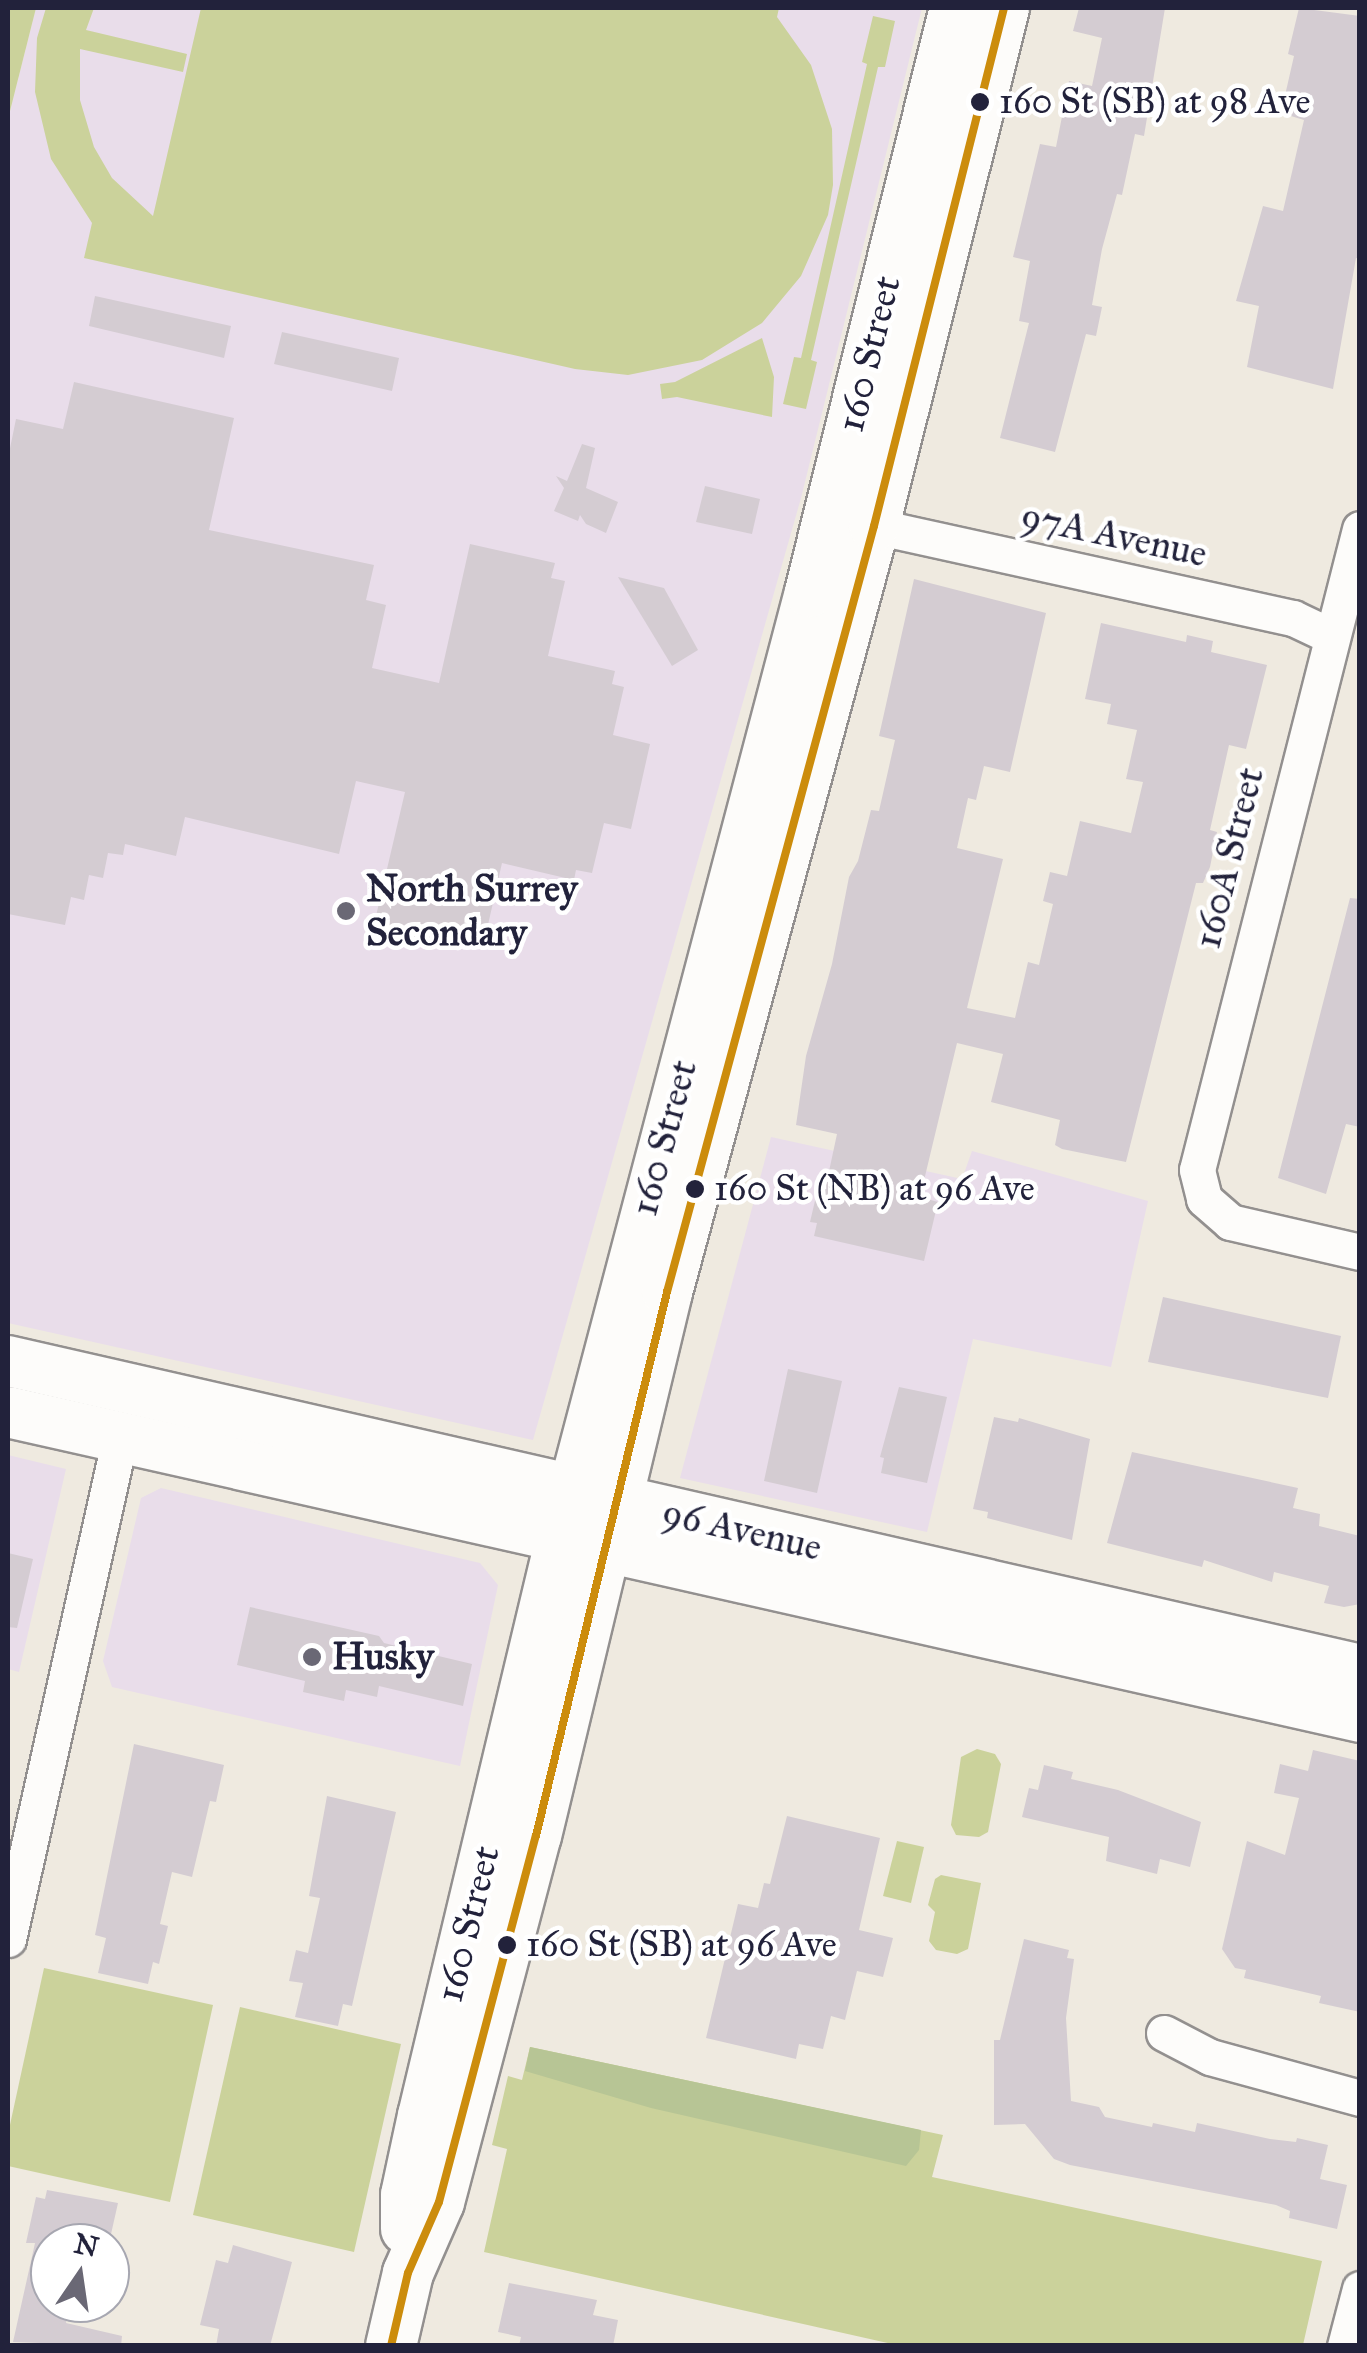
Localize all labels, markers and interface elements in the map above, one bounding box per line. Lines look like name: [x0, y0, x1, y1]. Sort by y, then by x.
place label: 160 St (SB) at 98 Ave: [999, 80, 1310, 124]
marker: 160 St (SB) at 98 Ave: [970, 92, 990, 112]
street label: 160 Street: [828, 271, 910, 437]
street label: 97A Avenue: [1017, 493, 1211, 577]
street label: 160A Street: [1185, 763, 1273, 953]
place label: North Surrey Secondary: [366, 866, 578, 956]
marker: North Surrey Secondary: [335, 900, 357, 922]
street label: 160 Street: [621, 1055, 707, 1221]
place label: 160 St (NB) at 96 Ave: [714, 1167, 1035, 1211]
marker: 160 St (NB) at 96 Ave: [685, 1179, 705, 1199]
street label: 96 Avenue: [658, 1490, 826, 1570]
place label: Husky: [332, 1634, 434, 1680]
marker: Husky: [301, 1646, 323, 1668]
street label: 160 Street: [427, 1841, 509, 2007]
place label: 160 St (SB) at 96 Ave: [526, 1923, 837, 1967]
marker: 160 St (SB) at 96 Ave: [497, 1935, 517, 1955]
north arrow: [30, 2223, 130, 2323]
text: N: [71, 2226, 102, 2265]

